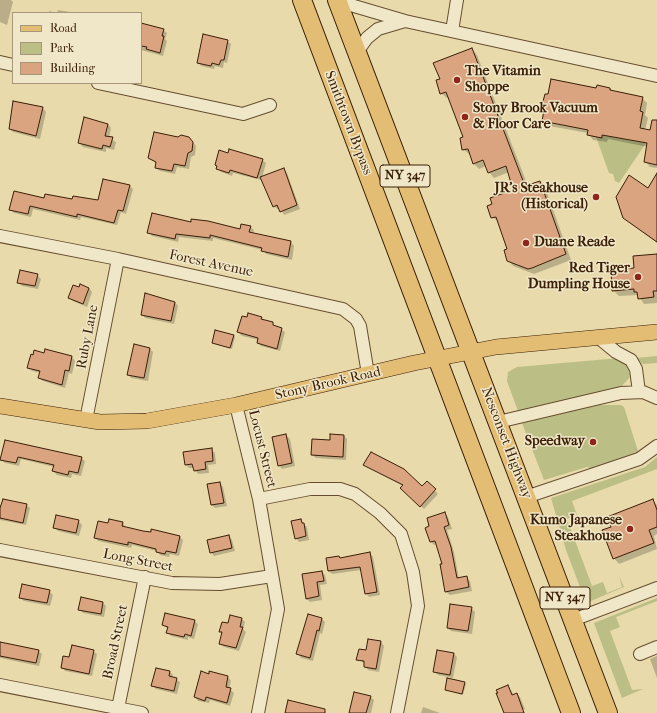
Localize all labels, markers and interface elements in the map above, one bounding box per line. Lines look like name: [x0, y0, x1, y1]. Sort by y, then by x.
legend: [12, 12, 142, 84]
text: Road: [50, 21, 77, 35]
text: Park: [50, 41, 74, 55]
text: Building: [50, 61, 95, 75]
place label: The Vitamin Shoppe: [465, 64, 541, 96]
street label: Smithtown Bypass: [320, 69, 376, 177]
marker: The Vitamin Shoppe: [452, 75, 462, 85]
place label: Stony Brook Vacuum & Floor Care: [473, 101, 598, 134]
marker: Stony Brook Vacuum & Floor Care: [460, 112, 470, 122]
road number: NY 347: [380, 165, 430, 187]
place label: JR's Steakhouse (Historical): [494, 181, 588, 214]
marker: JR's Steakhouse (Historical): [591, 192, 601, 202]
place label: Duane Reade: [534, 235, 615, 251]
marker: Duane Reade: [521, 238, 531, 248]
street label: Forest Avenue: [167, 247, 255, 281]
place label: Red Tiger Dumpling House: [528, 261, 630, 294]
marker: Red Tiger Dumpling House: [633, 272, 643, 282]
street label: Ruby Lane: [74, 303, 102, 371]
street label: Stony Brook Road: [274, 364, 382, 404]
street label: Nesconset Highway: [477, 385, 535, 501]
street label: Locust Street: [244, 408, 280, 490]
place label: Speedway: [525, 434, 585, 450]
marker: Speedway: [588, 437, 598, 447]
place label: Kumo Japanese Steakhouse: [530, 513, 622, 546]
marker: Kumo Japanese Steakhouse: [625, 524, 635, 534]
street label: Long Street: [102, 546, 174, 576]
road number: NY 347: [540, 587, 590, 609]
street label: Broad Street: [100, 603, 132, 681]

